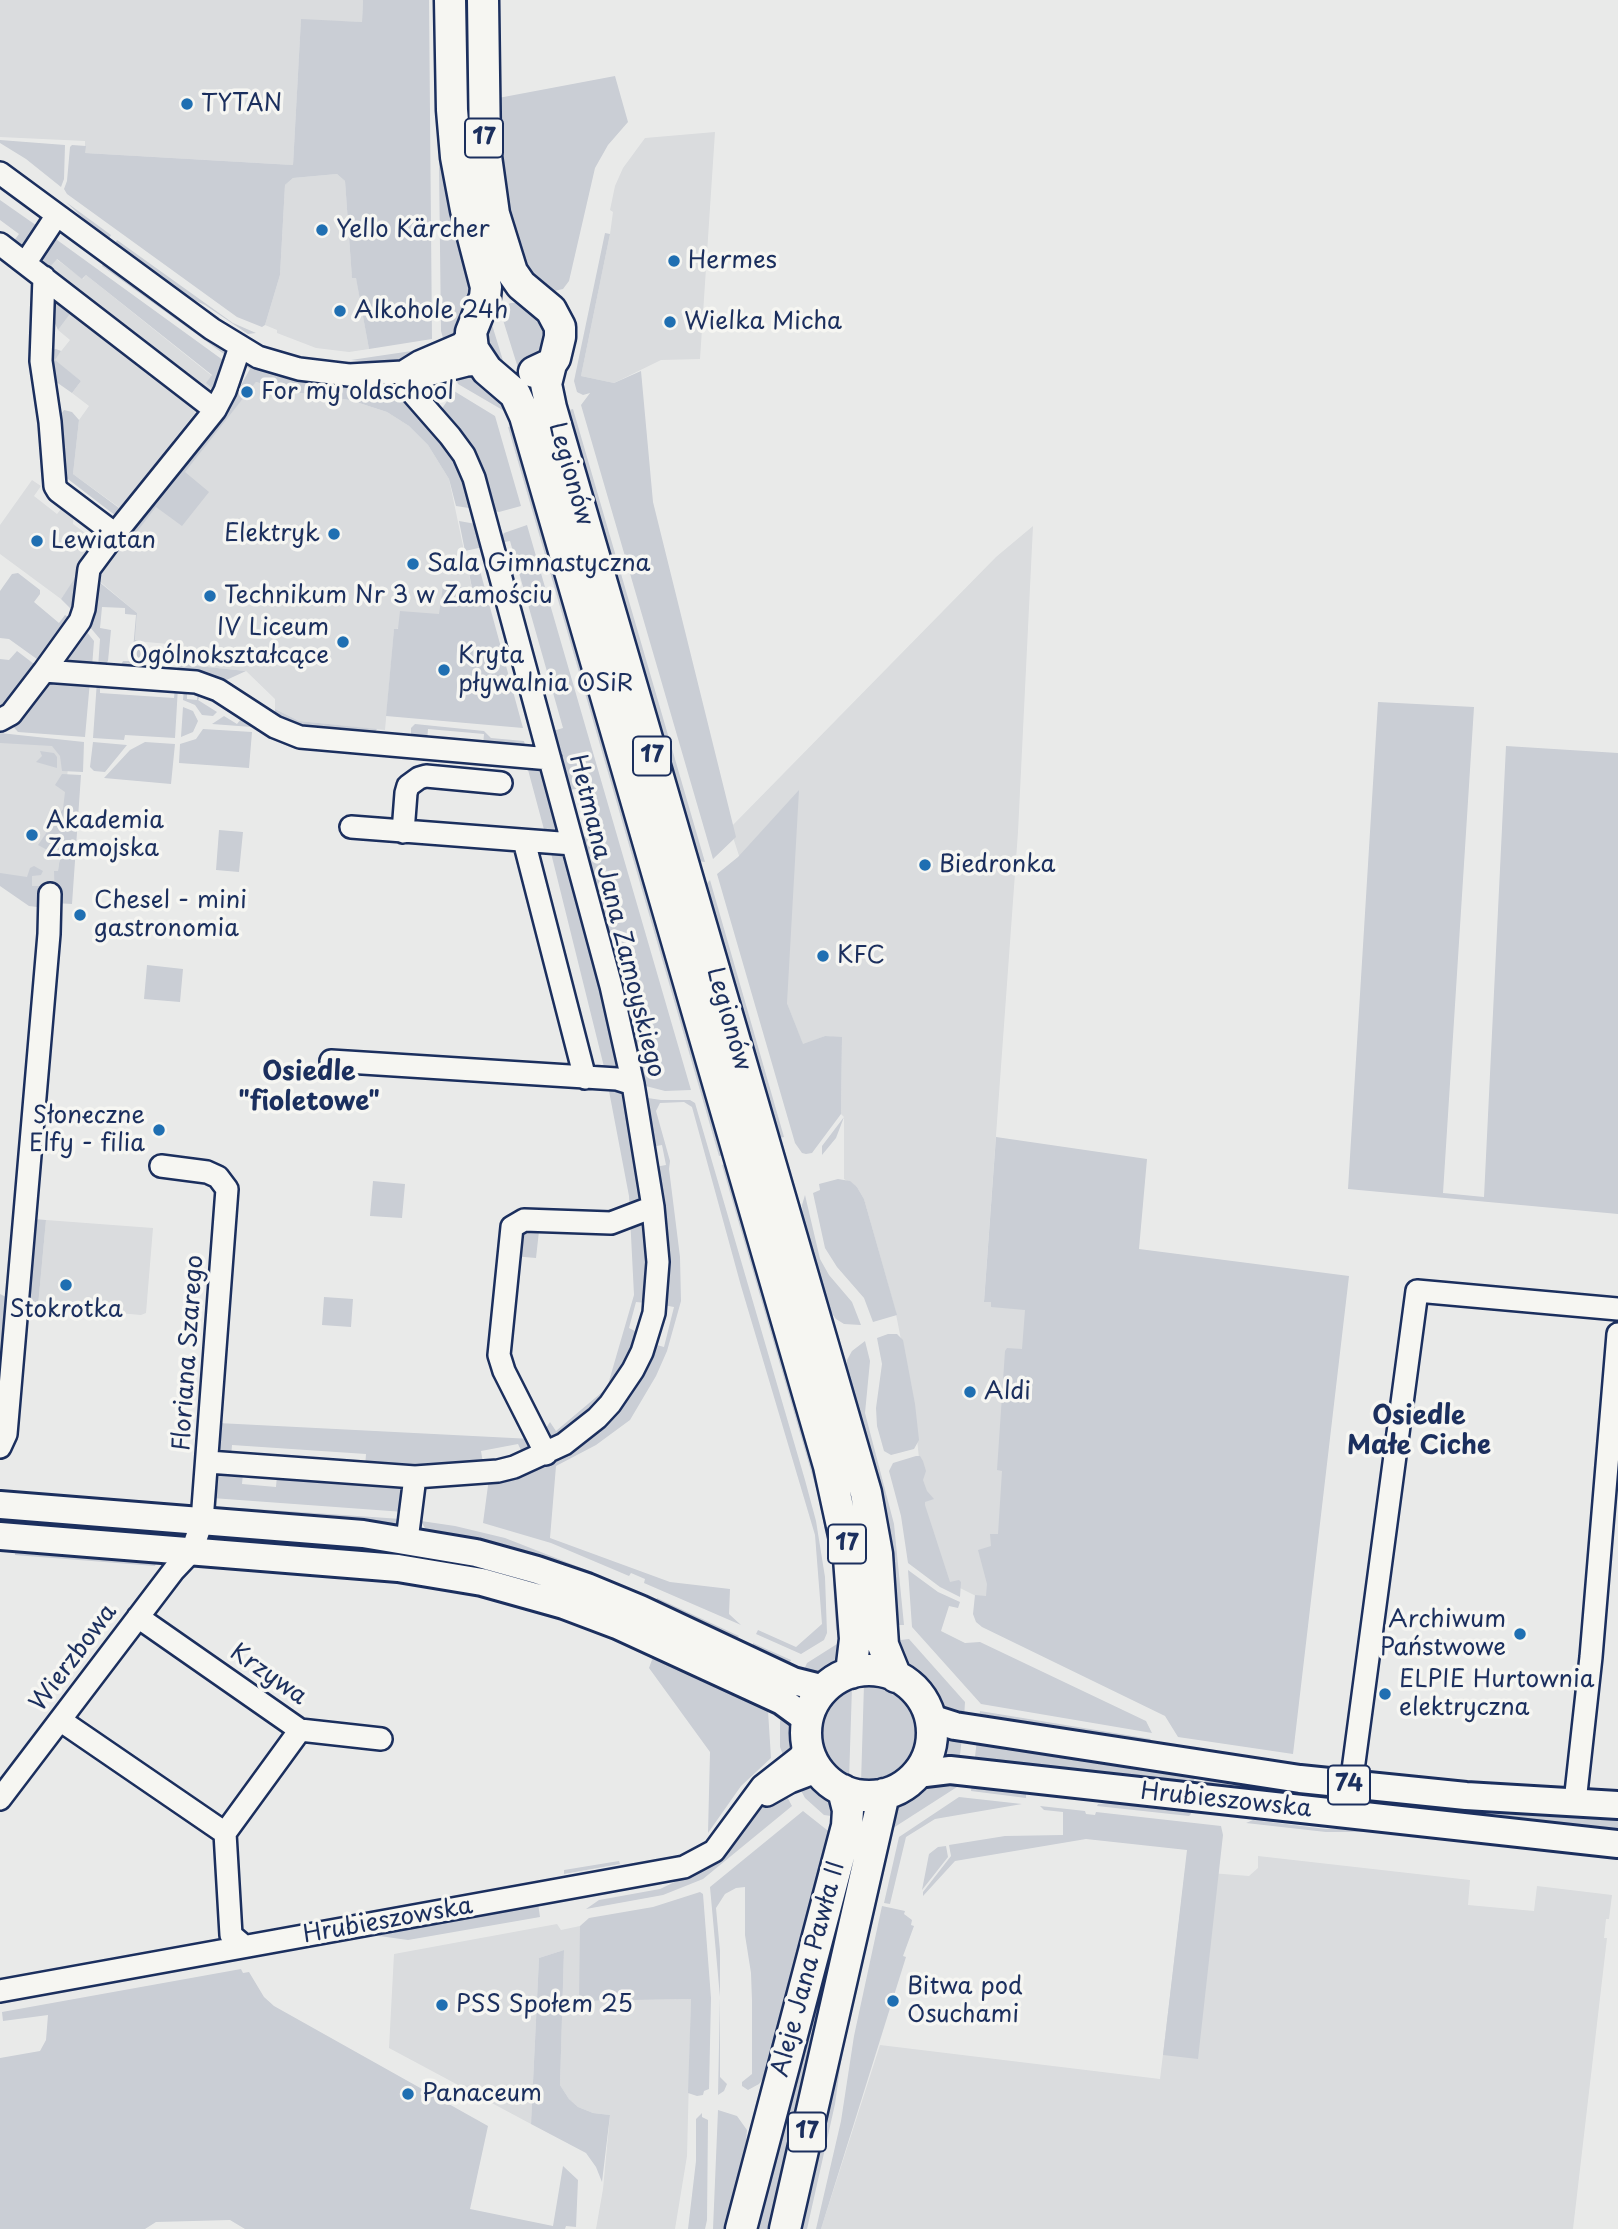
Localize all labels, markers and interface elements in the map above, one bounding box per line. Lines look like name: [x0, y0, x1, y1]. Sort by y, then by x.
place label: TYTAN: [201, 90, 282, 118]
marker: TYTAN: [179, 96, 195, 112]
road number: 17: [465, 119, 503, 158]
place label: Yello Kärcher: [336, 216, 490, 244]
marker: Yello Kärcher: [314, 222, 330, 238]
place label: Hermes: [688, 247, 777, 275]
marker: Hermes: [666, 253, 682, 269]
place label: Alkohole 24h: [354, 297, 508, 325]
marker: Alkohole 24h: [332, 303, 348, 319]
place label: Wielka Micha: [684, 308, 842, 336]
marker: Wielka Micha: [662, 314, 678, 330]
place label: For my oldschool: [261, 378, 454, 406]
marker: For my oldschool: [239, 384, 255, 400]
street label: Legionów: [542, 419, 598, 529]
place label: Elektryk: [224, 520, 320, 548]
marker: Elektryk: [326, 526, 342, 542]
place label: Lewiatan: [51, 527, 156, 555]
marker: Lewiatan: [29, 533, 45, 549]
place label: Sala Gimnastyczna: [427, 550, 651, 578]
marker: Sala Gimnastyczna: [405, 556, 421, 572]
place label: Technikum Nr 3 w Zamościu: [224, 582, 553, 610]
marker: Technikum Nr 3 w Zamościu: [202, 588, 218, 604]
place label: IV Liceum Ogólnokształcące: [129, 614, 329, 670]
marker: IV Liceum Ogólnokształcące: [335, 634, 351, 650]
place label: Kryta pływalnia OSiR: [458, 642, 633, 698]
marker: Kryta pływalnia OSiR: [436, 662, 452, 678]
road number: 17: [633, 736, 671, 776]
street label: Hetmana Jana Zamoyskiego: [562, 752, 670, 1080]
place label: Akademia Zamojska: [46, 807, 164, 863]
marker: Akademia Zamojska: [24, 827, 40, 843]
place label: Biedronka: [939, 851, 1055, 879]
marker: Biedronka: [917, 857, 933, 873]
place label: Chesel - mini gastronomia: [94, 887, 247, 943]
marker: Chesel - mini gastronomia: [72, 907, 88, 923]
place label: KFC: [837, 942, 885, 970]
marker: KFC: [815, 948, 831, 964]
street label: Legionów: [700, 964, 756, 1074]
district label: Osiedle "fioletowe": [238, 1057, 380, 1118]
place label: Słoneczne Elfy - filia: [29, 1102, 145, 1158]
marker: Słoneczne Elfy - filia: [151, 1122, 167, 1138]
street label: Floriana Szarego: [168, 1254, 210, 1452]
marker: Stokrotka: [58, 1277, 74, 1293]
place label: Stokrotka: [9, 1296, 123, 1324]
place label: Aldi: [984, 1378, 1031, 1406]
marker: Aldi: [962, 1384, 978, 1400]
district label: Osiedle Małe Ciche: [1347, 1401, 1491, 1462]
road number: 17: [828, 1525, 866, 1564]
street label: Wierzbowa: [24, 1599, 124, 1717]
place label: Archiwum Państwowe: [1380, 1606, 1506, 1662]
marker: Archiwum Państwowe: [1512, 1626, 1528, 1642]
street label: Krzywa: [224, 1638, 312, 1712]
place label: ELPIE Hurtownia elektryczna: [1399, 1666, 1594, 1722]
marker: ELPIE Hurtownia elektryczna: [1377, 1686, 1393, 1702]
road number: 74: [1328, 1766, 1370, 1804]
street label: Hrubieszowska: [1139, 1778, 1313, 1824]
street label: Aleje Jana Pawła II: [766, 1858, 852, 2080]
street label: Hrubieszowska: [301, 1892, 475, 1950]
place label: Bitwa pod Osuchami: [907, 1973, 1023, 2029]
place label: PSS Społem 25: [456, 1991, 633, 2019]
marker: Bitwa pod Osuchami: [885, 1993, 901, 2009]
marker: PSS Społem 25: [434, 1997, 450, 2013]
place label: Panaceum: [422, 2080, 542, 2108]
marker: Panaceum: [400, 2086, 416, 2102]
road number: 17: [788, 2112, 826, 2152]

